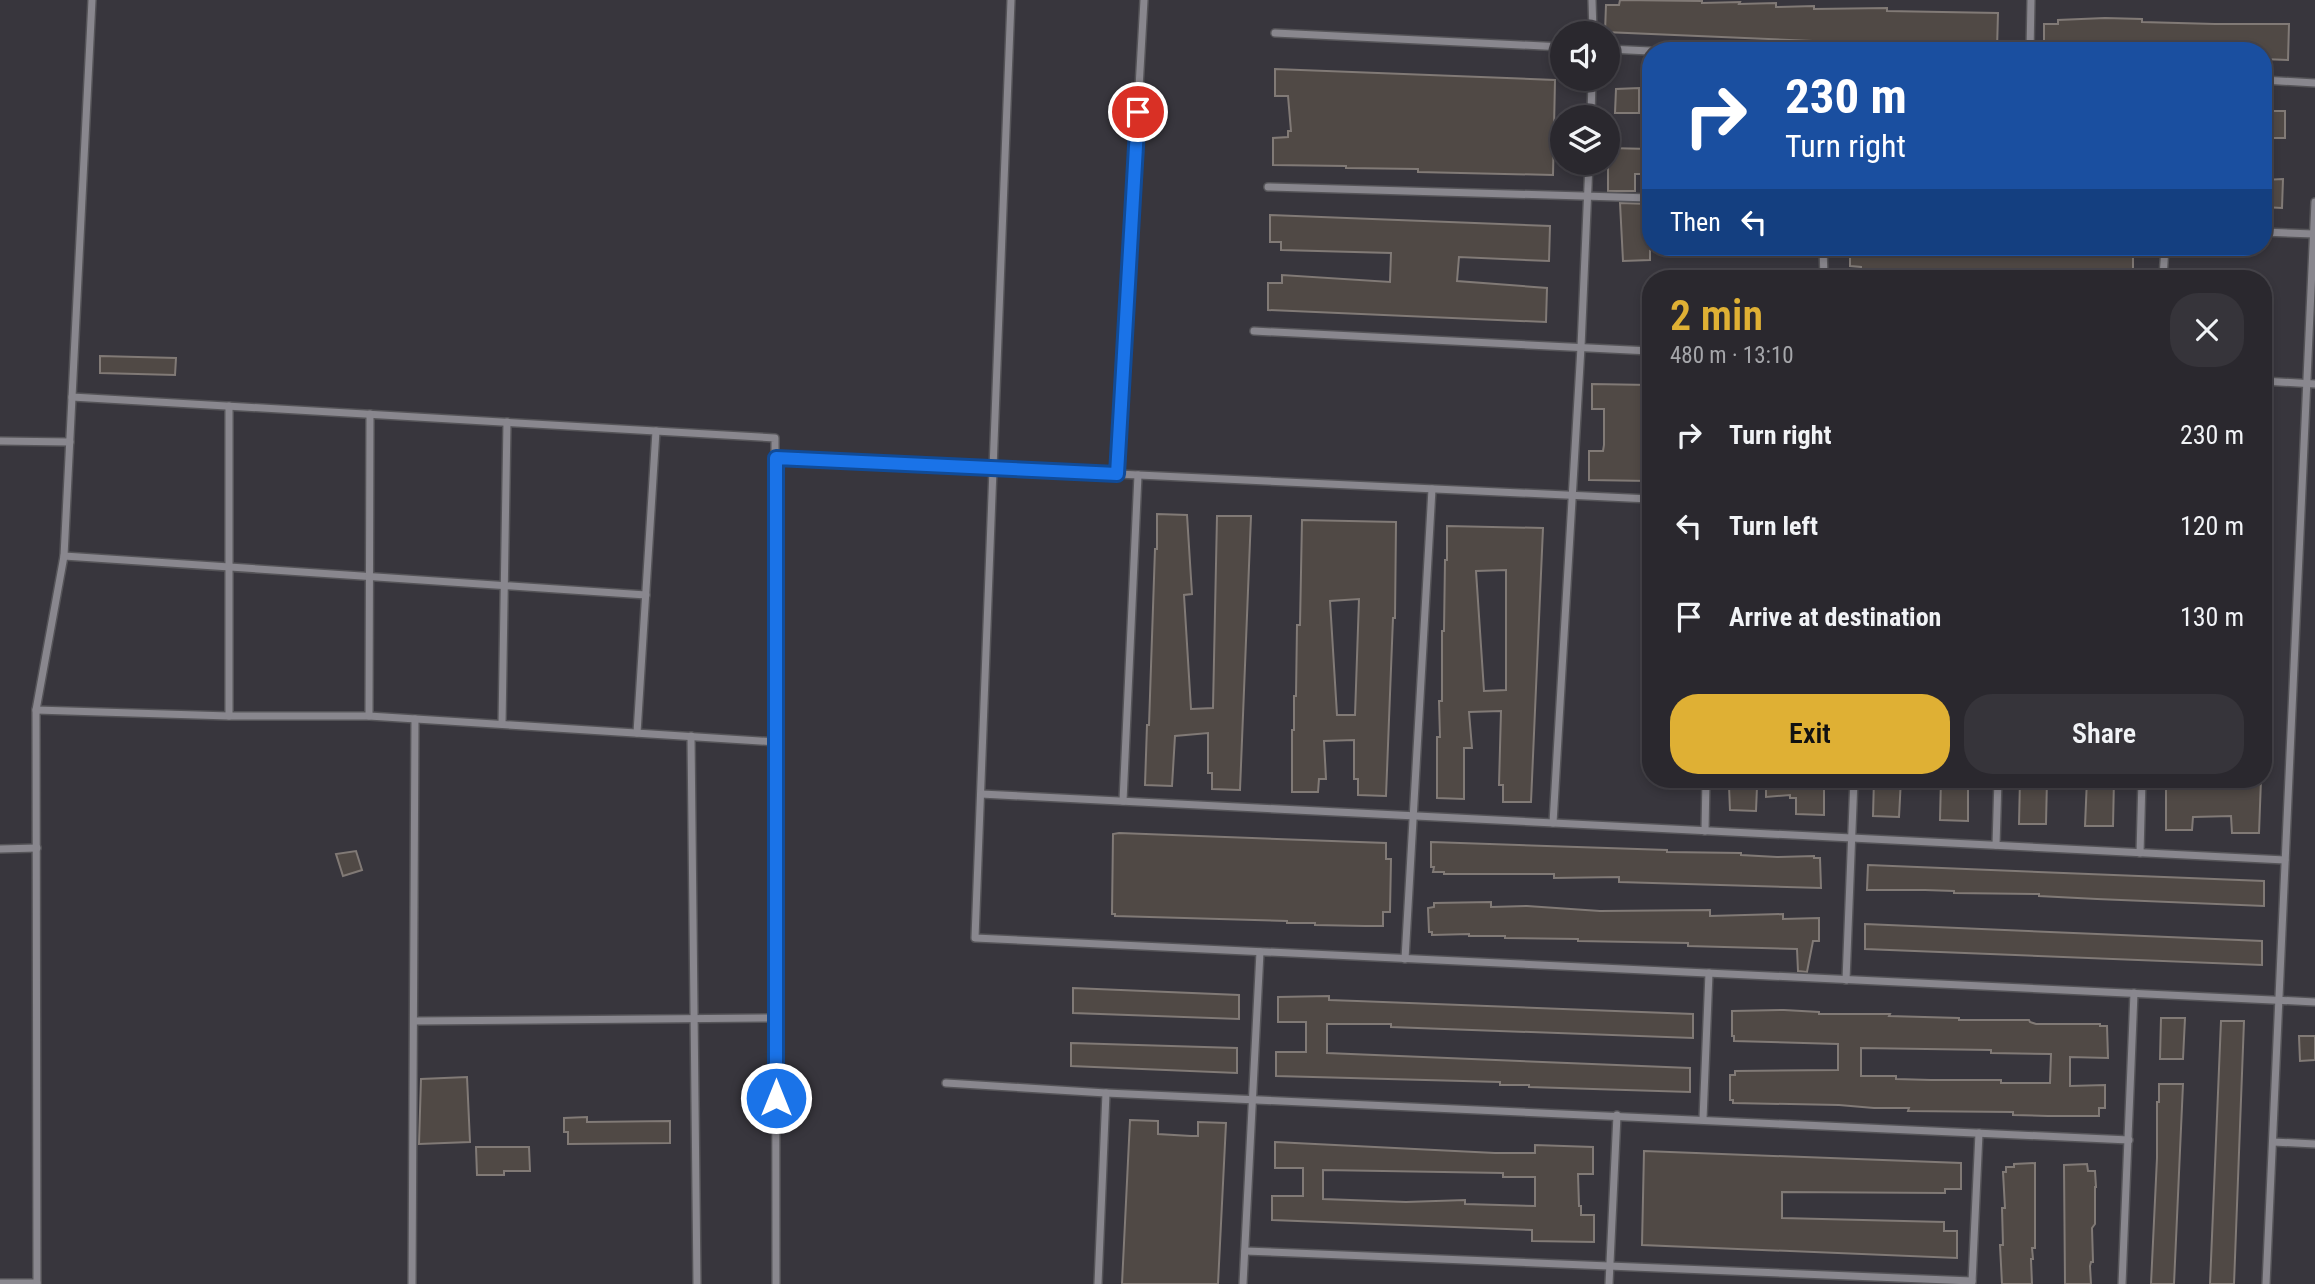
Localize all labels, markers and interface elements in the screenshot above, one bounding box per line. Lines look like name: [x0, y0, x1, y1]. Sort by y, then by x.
map controls: [1550, 21, 1620, 175]
button: sound: [1550, 21, 1620, 91]
text: 230 m: [1785, 68, 1907, 125]
icon: right: [1670, 70, 1761, 161]
pin: [1108, 82, 1168, 142]
icon: arrive: [1119, 93, 1157, 131]
button: layers: [1550, 105, 1620, 175]
text: Turn right: [1785, 127, 1906, 165]
icon: left: [1735, 203, 1773, 241]
text: Then: [1670, 207, 1721, 237]
text: 2 min: [1670, 291, 1763, 340]
button: close: [2170, 293, 2244, 367]
text: 480 m · 13:10: [1670, 342, 1794, 369]
icon: right: [1670, 416, 1708, 454]
text: Turn right: [1729, 420, 1831, 450]
text: 230 m: [2180, 420, 2244, 450]
icon: left: [1670, 507, 1708, 545]
text: Turn left: [1729, 511, 1818, 541]
text: 120 m: [2180, 511, 2244, 541]
icon: arrive: [1670, 598, 1708, 636]
text: Arrive at destination: [1729, 602, 1941, 632]
text: 130 m: [2180, 602, 2244, 632]
button: Exit: [1670, 694, 1950, 774]
button: Share: [1964, 694, 2244, 774]
position arrow: [739, 1061, 813, 1135]

